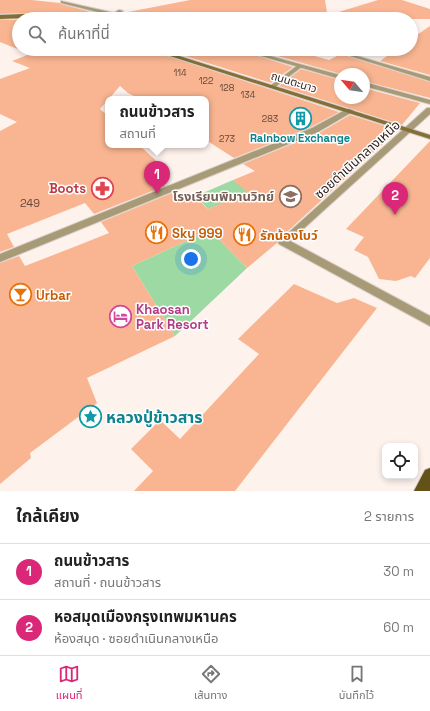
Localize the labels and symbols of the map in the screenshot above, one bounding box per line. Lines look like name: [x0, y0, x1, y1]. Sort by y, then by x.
house number: 114: [173, 67, 187, 79]
street label: ถนนตะนาว: [269, 68, 319, 96]
north arrow: [334, 68, 370, 104]
house number: 122: [199, 75, 213, 87]
house number: 128: [220, 82, 235, 94]
house number: 134: [241, 89, 256, 101]
building icon: Rainbow Exchange: [287, 105, 313, 131]
house number: 283: [262, 113, 278, 125]
street label: ซอยดำเนินกลางเหนือ: [311, 116, 404, 202]
place label: Rainbow Exchange: [250, 131, 350, 145]
house number: 273: [219, 133, 235, 145]
pin: 1: [144, 161, 170, 194]
pharmacy icon: Boots: [89, 175, 115, 201]
place label: Boots: [49, 180, 86, 197]
pin: 2: [382, 182, 408, 215]
school or university icon: โรงเรียนพิมานวิทย์: [277, 183, 303, 209]
place label: โรงเรียนพิมานวิทย์: [173, 188, 274, 205]
house number: 249: [20, 196, 40, 210]
restaurant icon: Sky 999: [144, 220, 170, 246]
restaurant icon: รักน้องโบว์: [232, 222, 258, 248]
place label: Sky 999: [172, 225, 223, 242]
place label: รักน้องโบว์: [260, 227, 318, 244]
your location: [181, 249, 201, 269]
bar icon: Urbar: [7, 282, 33, 308]
place label: Urbar: [36, 287, 71, 304]
place label: Khaosan Park Resort: [136, 301, 209, 333]
hotel icon: Khaosan Park Resort: [108, 303, 134, 329]
place icon: หลวงปู่ข้าวสาร: [77, 404, 103, 430]
place label: หลวงปู่ข้าวสาร: [106, 407, 203, 428]

